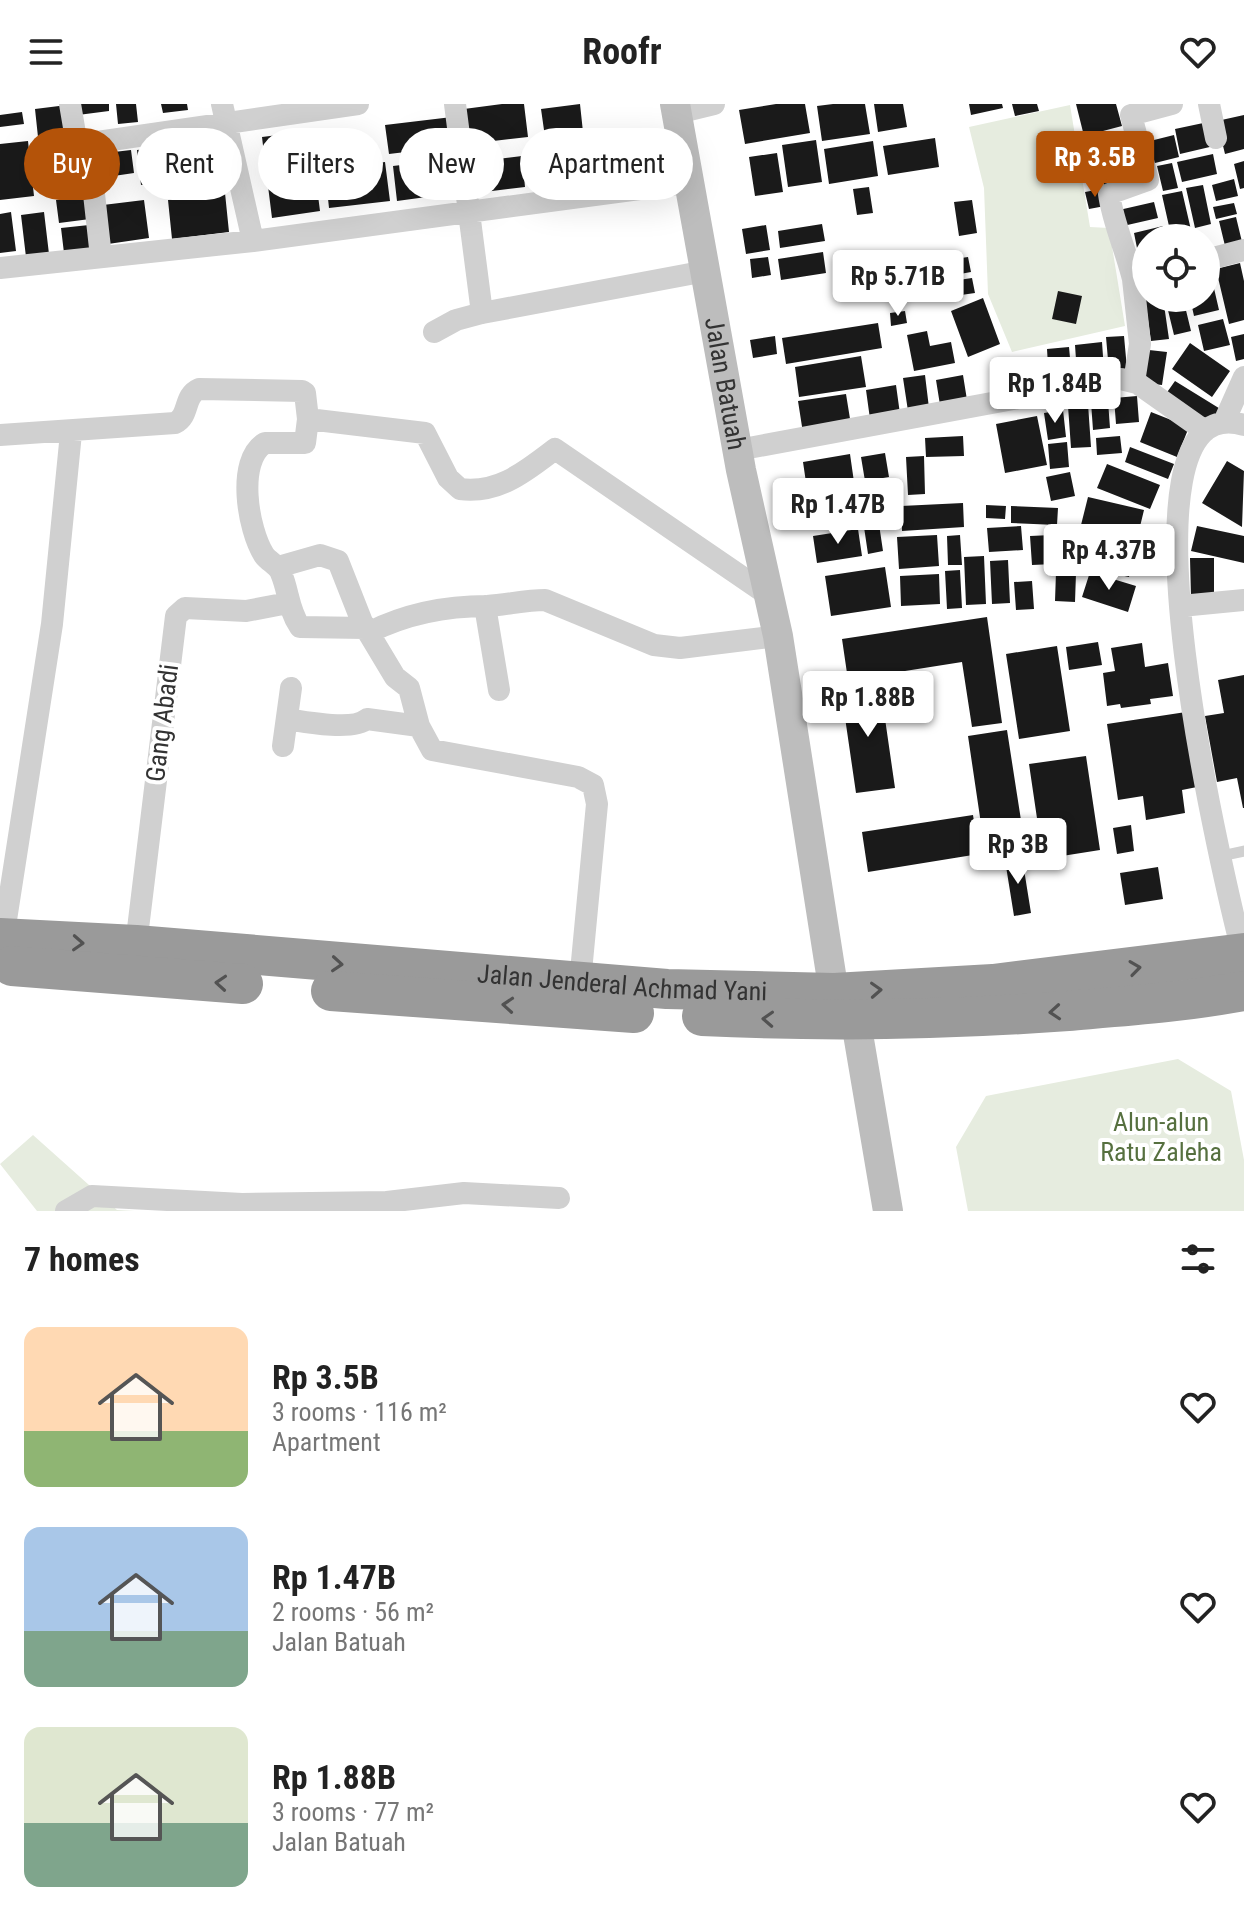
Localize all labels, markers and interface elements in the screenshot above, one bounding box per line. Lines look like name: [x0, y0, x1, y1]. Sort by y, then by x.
icon: menu: [24, 30, 68, 74]
icon: heart: [1176, 30, 1220, 74]
text: Roofr: [582, 31, 662, 73]
chip: Buy: [24, 128, 120, 200]
chip: Rent: [136, 128, 242, 200]
chip: Filters: [258, 128, 383, 200]
chip: New: [399, 128, 504, 200]
chip: Apartment: [520, 128, 693, 200]
pin: Rp 3.5B: [1021, 131, 1169, 199]
text: Rp 3.5B: [1054, 142, 1136, 172]
map controls: [1132, 224, 1220, 312]
button: locate: [1132, 224, 1220, 312]
pin: Rp 5.71B: [815, 250, 981, 318]
text: Rp 5.71B: [851, 261, 945, 291]
street label: Jalan Batuah: [699, 315, 752, 452]
pin: Rp 1.84B: [972, 357, 1138, 425]
text: Rp 1.84B: [1008, 368, 1102, 398]
pin: Rp 1.47B: [755, 478, 921, 546]
text: Rp 1.47B: [791, 489, 885, 519]
pin: Rp 4.37B: [1026, 524, 1192, 592]
text: Rp 4.37B: [1062, 535, 1156, 565]
street label: Gang Abadi: [140, 662, 184, 784]
pin: Rp 1.88B: [785, 671, 951, 739]
text: Rp 1.88B: [821, 682, 915, 712]
pin: Rp 3B: [962, 818, 1074, 886]
text: Rp 3B: [988, 829, 1048, 859]
one-way arrow: [72, 934, 85, 951]
one-way arrow: [331, 955, 344, 972]
street label: Jalan Jenderal Achmad Yani: [476, 958, 768, 1006]
one-way arrow: [1128, 960, 1142, 977]
one-way arrow: [214, 974, 227, 991]
one-way arrow: [870, 982, 883, 999]
one-way arrow: [501, 997, 514, 1014]
one-way arrow: [1048, 1003, 1061, 1020]
one-way arrow: [761, 1011, 774, 1028]
park label: Alun-alun Ratu Zaleha: [1100, 1107, 1222, 1167]
icon: filters: [1176, 1237, 1220, 1281]
text: 7 homes: [24, 1239, 140, 1279]
text: Rp 3.5B: [272, 1357, 379, 1397]
icon: home: [88, 1359, 184, 1455]
icon: heart: [1176, 1385, 1220, 1429]
text: 3 rooms · 116 m²: [272, 1397, 447, 1427]
text: Apartment: [272, 1427, 381, 1457]
text: Rp 1.47B: [272, 1557, 396, 1597]
icon: home: [88, 1559, 184, 1655]
icon: heart: [1176, 1585, 1220, 1629]
text: 2 rooms · 56 m²: [272, 1597, 434, 1627]
text: Jalan Batuah: [272, 1627, 406, 1657]
text: Rp 1.88B: [272, 1757, 396, 1797]
icon: home: [88, 1759, 184, 1855]
icon: heart: [1176, 1785, 1220, 1829]
text: 3 rooms · 77 m²: [272, 1797, 434, 1827]
text: Jalan Batuah: [272, 1827, 406, 1857]

